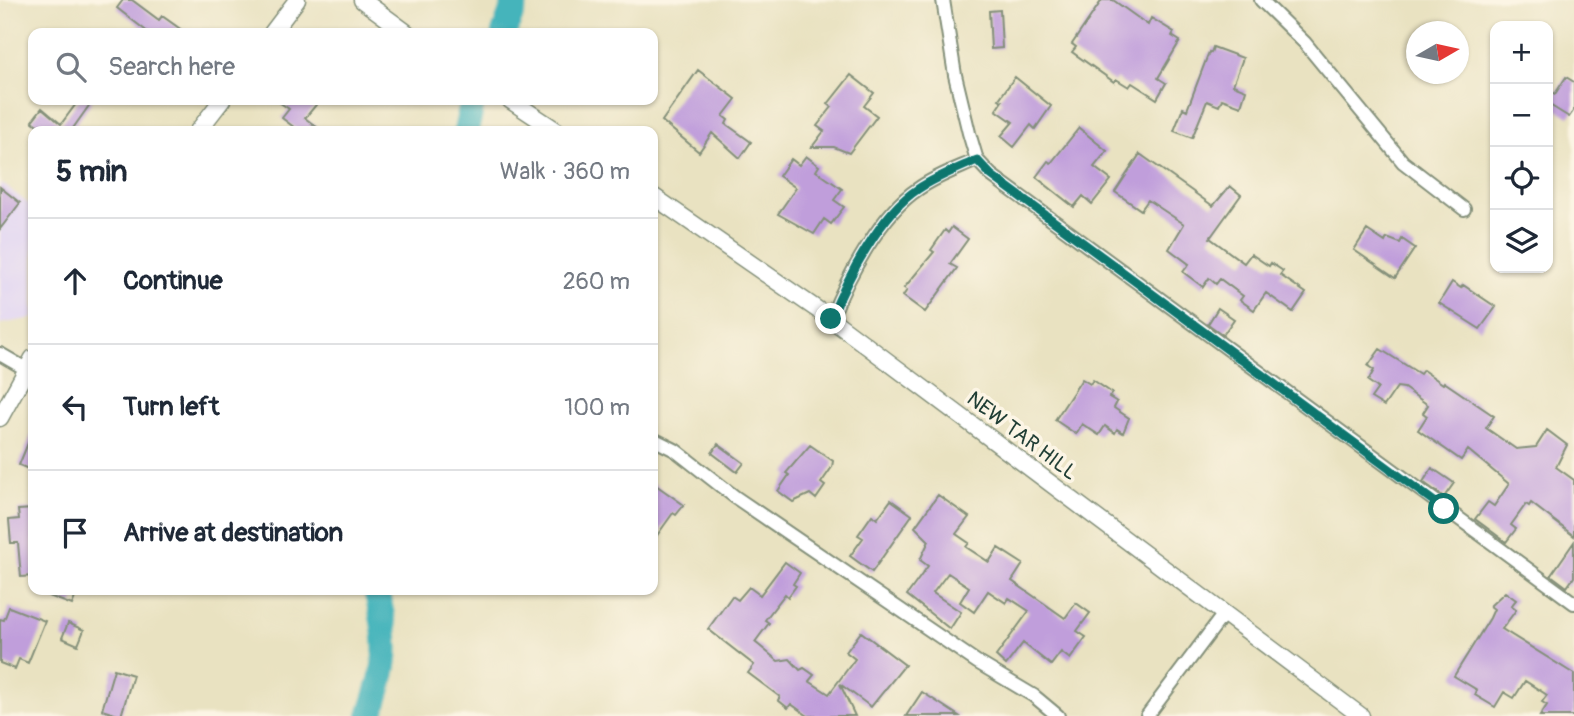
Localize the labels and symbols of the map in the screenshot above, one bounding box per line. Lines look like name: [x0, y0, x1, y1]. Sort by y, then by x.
north arrow: [1406, 21, 1469, 84]
route end: [815, 303, 846, 334]
street label: NEW TAR HILL: [961, 386, 1083, 486]
route start: [1428, 493, 1459, 524]

